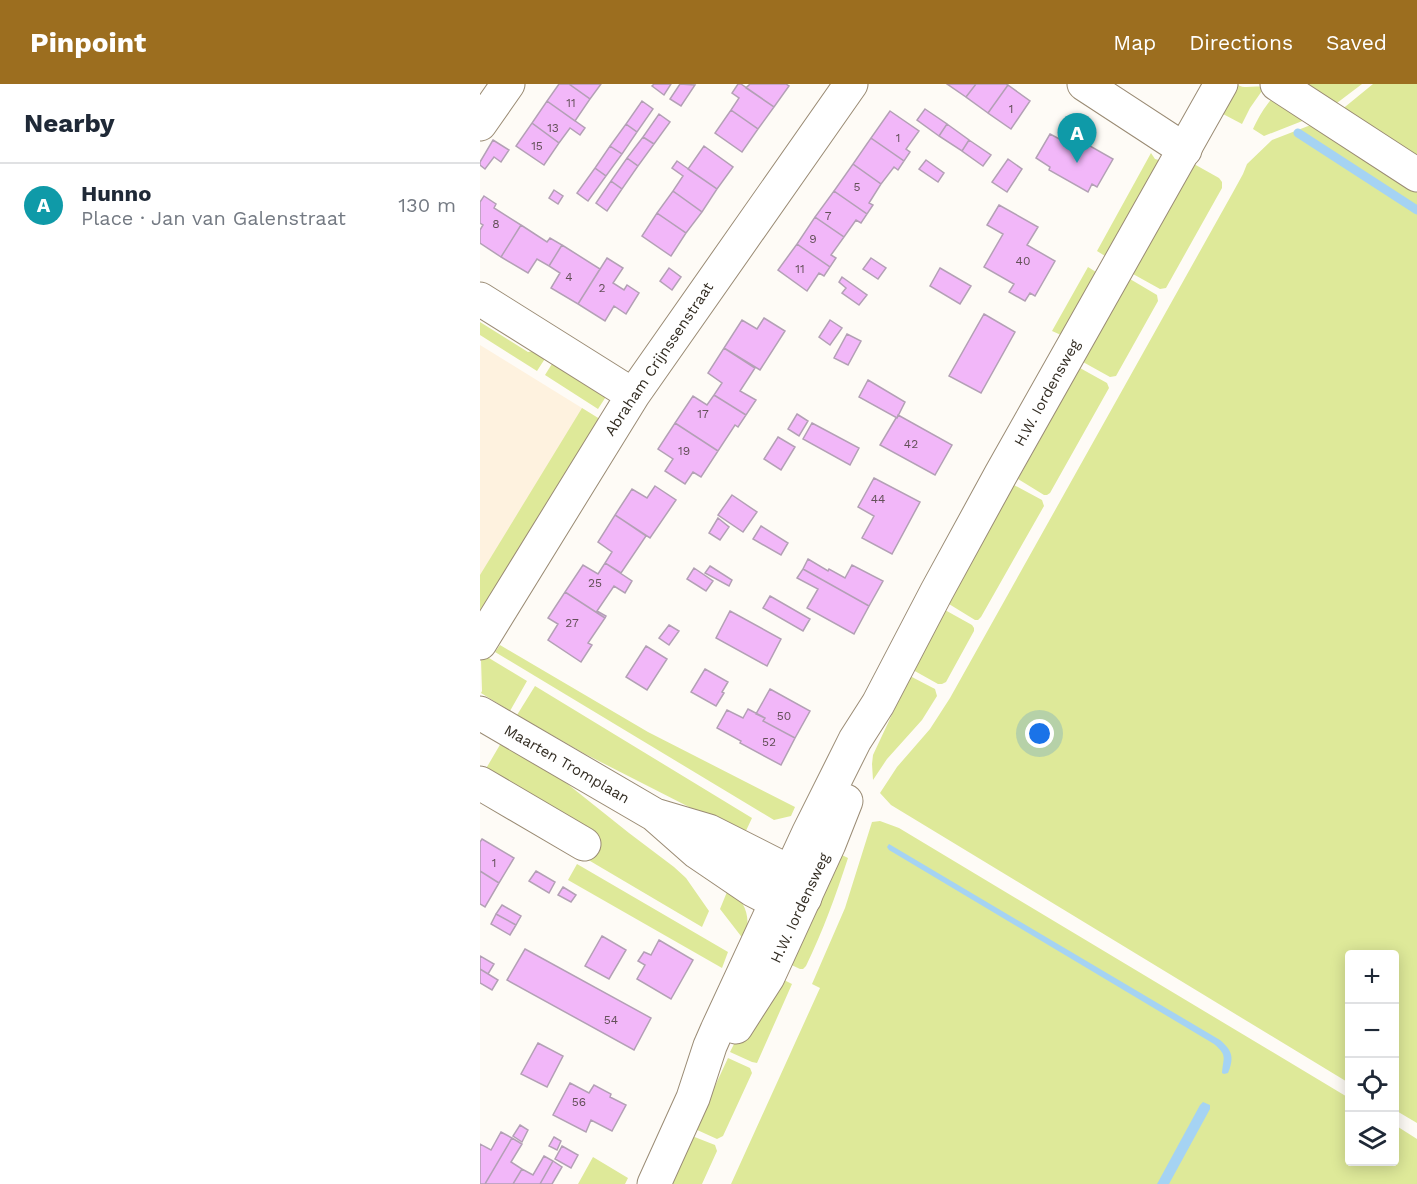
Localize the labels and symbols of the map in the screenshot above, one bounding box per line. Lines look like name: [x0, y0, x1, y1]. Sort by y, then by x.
house number: 11: [566, 96, 576, 110]
house number: 1: [1009, 102, 1013, 116]
pin: A: [1058, 113, 1096, 163]
house number: 13: [547, 121, 559, 135]
house number: 1: [896, 131, 900, 145]
house number: 15: [531, 139, 543, 153]
house number: 5: [854, 180, 861, 194]
house number: 7: [825, 209, 832, 223]
house number: 8: [492, 217, 500, 231]
house number: 9: [809, 232, 817, 246]
house number: 40: [1016, 254, 1030, 268]
house number: 11: [795, 262, 805, 276]
house number: 4: [565, 270, 573, 284]
street label: Abraham Crijnssenstraat: [601, 278, 718, 439]
house number: 2: [599, 281, 606, 295]
street label: H.W. Iordensweg: [1010, 336, 1084, 449]
house number: 17: [697, 407, 709, 421]
house number: 42: [904, 437, 918, 451]
house number: 19: [678, 444, 690, 458]
house number: 44: [871, 492, 885, 506]
house number: 25: [588, 576, 602, 590]
house number: 27: [565, 616, 579, 630]
house number: 50: [777, 709, 791, 723]
your location: [1025, 719, 1054, 748]
street label: Maarten Tromplaan: [501, 721, 633, 807]
house number: 52: [762, 735, 776, 749]
street label: H.W. Iordensweg: [767, 850, 833, 966]
house number: 1: [492, 856, 496, 870]
house number: 54: [604, 1013, 618, 1027]
house number: 56: [572, 1095, 586, 1109]

